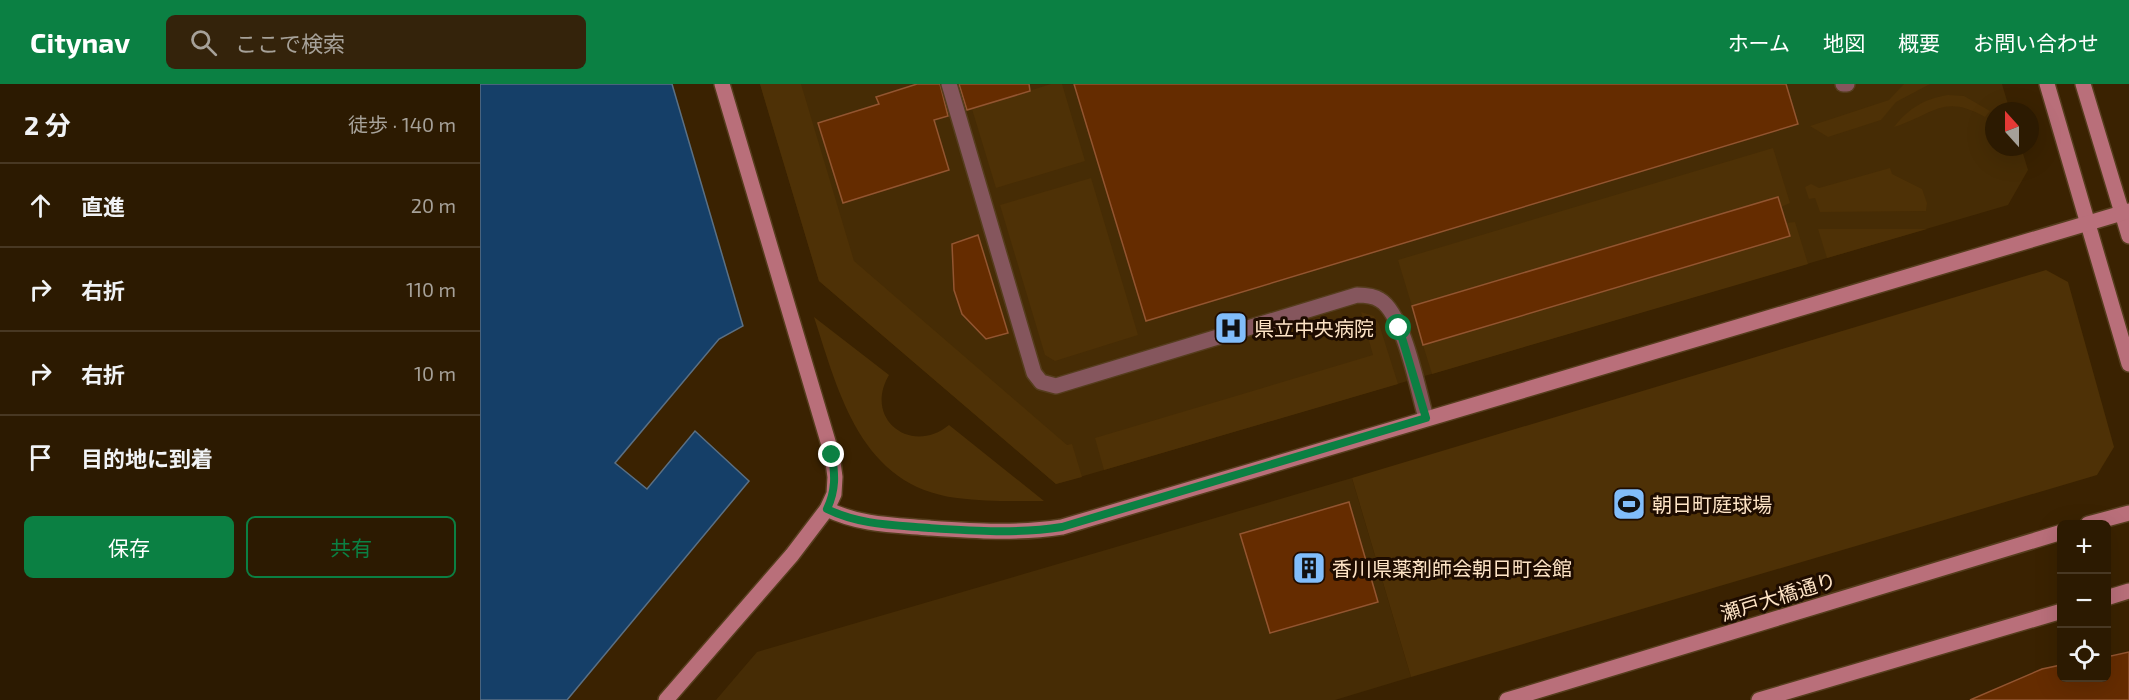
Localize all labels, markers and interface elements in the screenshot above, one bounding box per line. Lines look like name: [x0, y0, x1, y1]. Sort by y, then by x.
search box: [166, 15, 586, 69]
text: Citynav: [30, 25, 130, 59]
icon: search: [187, 26, 220, 59]
text: ここで検索: [235, 30, 345, 56]
text: ホーム: [1728, 30, 1790, 55]
text: 地図: [1823, 30, 1865, 55]
text: 概要: [1898, 30, 1940, 55]
text: お問い合わせ: [1973, 30, 2099, 55]
north arrow: [1985, 102, 2039, 156]
text: 2 分: [24, 109, 71, 140]
text: 徒歩 · 140 m: [348, 112, 456, 136]
icon: ahead: [24, 189, 57, 222]
text: 直進: [81, 193, 125, 219]
text: 20 m: [411, 193, 456, 217]
icon: right: [24, 273, 57, 306]
text: 右折: [81, 277, 125, 303]
text: 110 m: [406, 277, 456, 301]
hospital icon: 県立中央病院: [1213, 310, 1249, 346]
route start: [1385, 314, 1411, 340]
place label: 県立中央病院: [1254, 316, 1374, 340]
icon: right: [24, 357, 57, 390]
text: 右折: [81, 361, 125, 387]
text: 10 m: [414, 361, 456, 385]
icon: arrive: [24, 441, 57, 474]
route end: [818, 441, 844, 467]
text: 目的地に到着: [81, 445, 213, 471]
sports icon: 朝日町庭球場: [1611, 486, 1647, 522]
place label: 朝日町庭球場: [1652, 492, 1772, 516]
button: 保存: [24, 516, 234, 578]
button: 共有: [246, 516, 456, 578]
map controls: [2057, 520, 2111, 682]
button: +: [2057, 520, 2111, 574]
building icon: 香川県薬剤師会朝日町会館: [1291, 550, 1327, 586]
place label: 香川県薬剤師会朝日町会館: [1332, 556, 1572, 580]
street label: 瀬戸大橋通り: [1717, 567, 1839, 625]
button: −: [2057, 574, 2111, 628]
button: locate: [2057, 628, 2111, 682]

